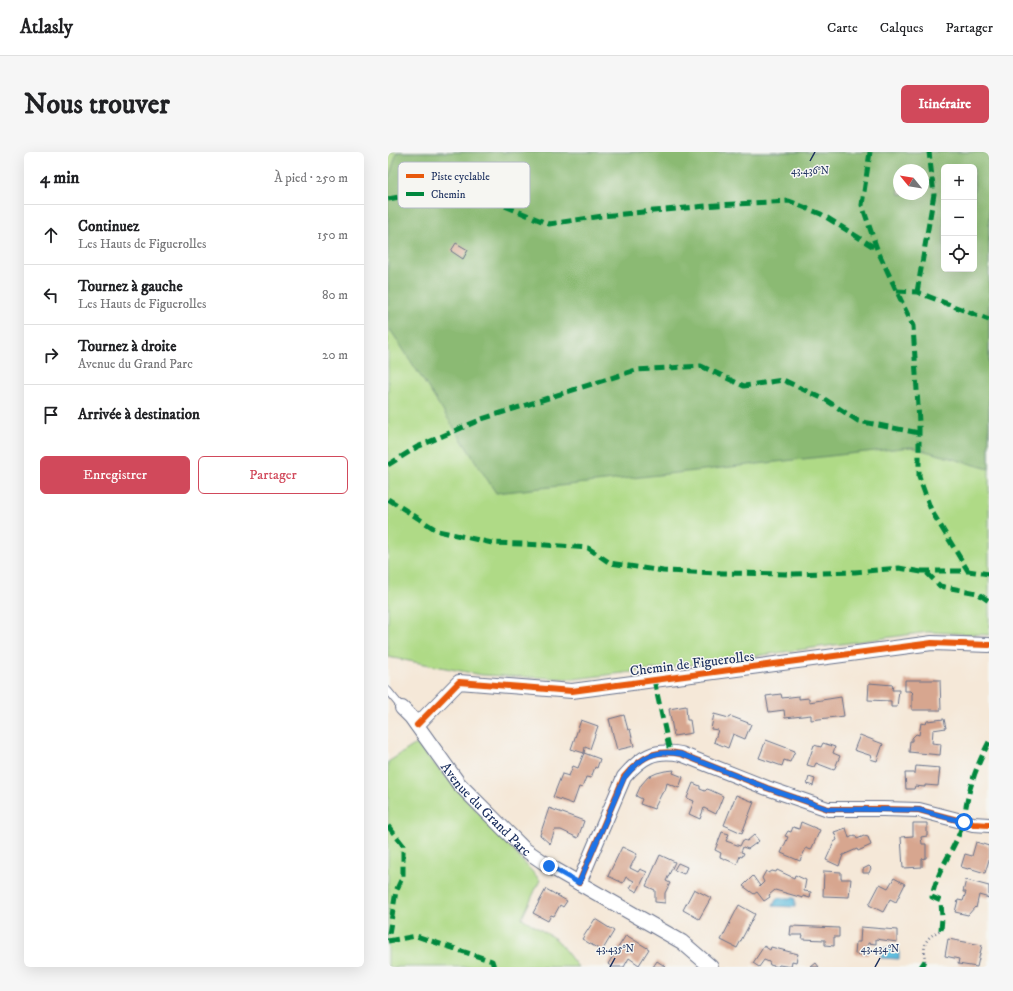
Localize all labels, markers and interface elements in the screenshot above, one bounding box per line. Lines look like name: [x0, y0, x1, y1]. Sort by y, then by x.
text: Atlasly: [20, 16, 73, 39]
text: Carte: [827, 19, 858, 37]
text: Calques: [880, 19, 923, 37]
text: Partager: [945, 19, 993, 37]
button: Itinéraire: [901, 85, 989, 123]
text: Nous trouver: [24, 87, 170, 122]
legend: [398, 162, 530, 208]
north arrow: [893, 164, 929, 200]
map controls: [941, 164, 977, 272]
button: +: [941, 164, 977, 200]
text: 43.436°N: [791, 165, 829, 177]
text: 4 min: [40, 167, 79, 189]
text: À pied · 250 m: [274, 170, 348, 186]
text: Piste cyclable: [431, 170, 490, 184]
text: Chemin: [431, 188, 466, 202]
button: −: [941, 200, 977, 236]
text: Continuez: [78, 217, 139, 236]
icon: ahead: [40, 224, 62, 246]
text: 150 m: [317, 227, 348, 243]
text: Les Hauts de Figuerolles: [78, 236, 206, 252]
button: locate: [941, 236, 977, 272]
text: Tournez à gauche: [78, 277, 183, 296]
icon: left: [40, 284, 62, 306]
text: 80 m: [322, 287, 348, 303]
text: Les Hauts de Figuerolles: [78, 296, 206, 312]
text: Tournez à droite: [78, 337, 176, 356]
icon: right: [40, 344, 62, 366]
text: 20 m: [322, 347, 348, 363]
text: Avenue du Grand Parc: [78, 356, 193, 372]
icon: arrive: [40, 404, 62, 426]
text: Arrivée à destination: [78, 405, 200, 424]
button: Enregistrer: [40, 456, 190, 494]
button: Partager: [198, 456, 348, 494]
street label: Chemin de Figuerolles: [629, 647, 756, 681]
street label: Avenue du Grand Parc: [436, 759, 534, 861]
route start: [955, 813, 973, 831]
route end: [540, 857, 558, 875]
text: 43.435°N: [596, 943, 634, 955]
text: 43.434°N: [861, 943, 899, 955]

